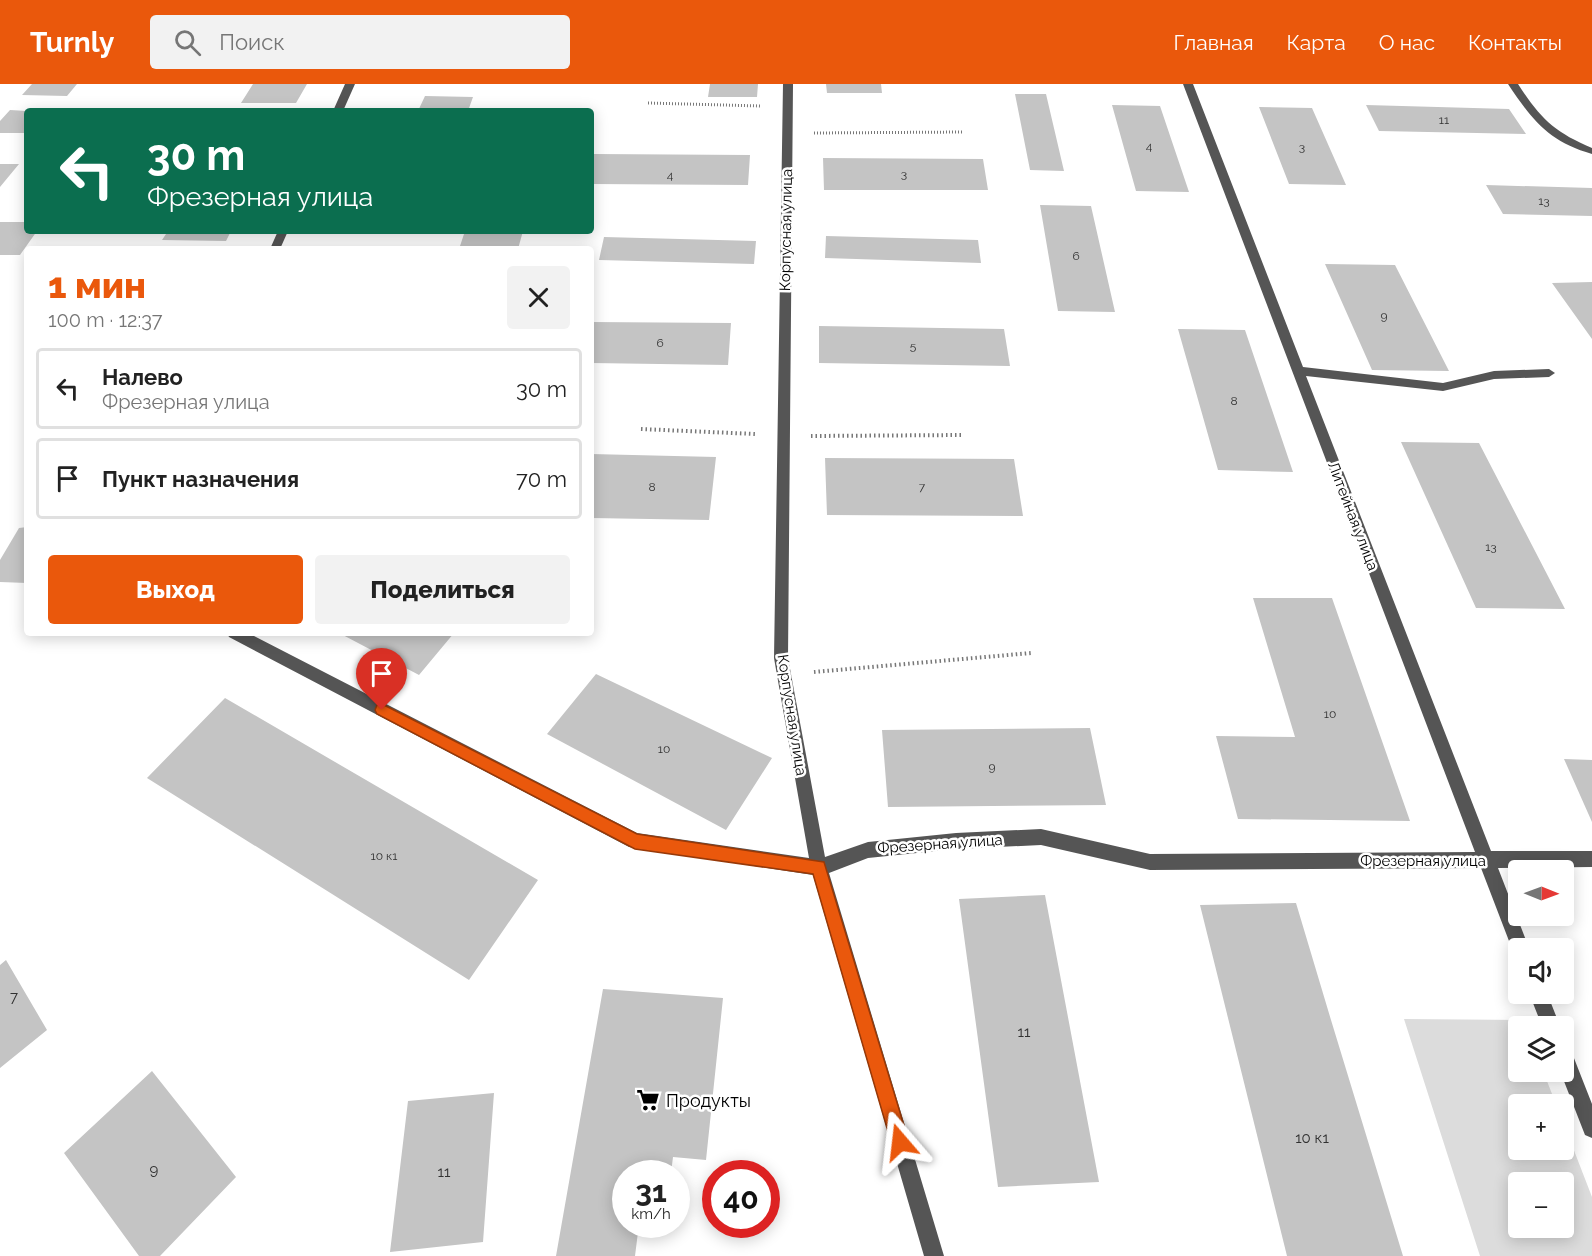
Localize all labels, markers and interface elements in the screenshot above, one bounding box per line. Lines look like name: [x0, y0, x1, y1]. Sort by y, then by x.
search box: [150, 15, 570, 69]
text: Turnly: [30, 26, 114, 59]
icon: search: [171, 26, 204, 59]
text: Поиск: [219, 29, 285, 55]
text: Главная: [1174, 30, 1254, 55]
text: Карта: [1287, 30, 1346, 55]
text: О нас: [1379, 30, 1435, 55]
text: Контакты: [1468, 30, 1562, 55]
house number: 11: [1439, 113, 1449, 127]
text: 30 m: [147, 131, 245, 180]
icon: left: [48, 132, 126, 210]
house number: 4: [1146, 139, 1153, 153]
house number: 3: [1299, 140, 1305, 154]
house number: 3: [901, 167, 907, 181]
house number: 4: [667, 168, 674, 182]
street label: Корпусная улица: [776, 169, 796, 291]
text: Фрезерная улица: [147, 181, 373, 212]
house number: 13: [1538, 194, 1550, 208]
house number: 6: [1072, 249, 1080, 263]
text: 1 мин: [48, 264, 146, 306]
button: close: [507, 266, 570, 329]
text: 100 m · 12:37: [48, 308, 163, 332]
house number: 9: [1380, 309, 1388, 323]
house number: 6: [656, 336, 664, 350]
house number: 5: [910, 339, 917, 353]
text: Налево: [102, 364, 183, 390]
icon: left: [51, 372, 84, 405]
text: 30 m: [516, 376, 567, 402]
text: Фрезерная улица: [102, 390, 270, 414]
house number: 8: [1230, 394, 1238, 408]
street label: Литейная улица: [1324, 459, 1382, 573]
icon: arrive: [51, 462, 84, 495]
text: Пункт назначения: [102, 466, 299, 492]
text: 70 m: [516, 466, 567, 492]
house number: 8: [648, 480, 656, 494]
house number: 7: [919, 480, 926, 494]
house number: 13: [1485, 540, 1497, 554]
button: Выход: [48, 555, 303, 624]
button: Поделиться: [315, 555, 570, 624]
pin: [356, 648, 407, 710]
street label: Корпусная улица: [774, 653, 810, 777]
icon: arrive: [365, 657, 398, 690]
house number: 10: [1324, 707, 1336, 721]
house number: 10: [658, 742, 670, 756]
house number: 9: [988, 760, 996, 774]
street label: Фрезерная улица: [877, 831, 1003, 857]
house number: 10 к1: [371, 849, 397, 863]
street label: Фрезерная улица: [1360, 852, 1486, 870]
north arrow: [1508, 860, 1574, 926]
map controls: [1508, 860, 1574, 1238]
button: sound: [1508, 938, 1574, 1004]
house number: 7: [10, 988, 18, 1006]
button: layers: [1508, 1016, 1574, 1082]
house number: 11: [1018, 1023, 1031, 1041]
supermarket icon: Продукты: [635, 1087, 661, 1113]
place label: Продукты: [666, 1090, 751, 1111]
button: +: [1508, 1094, 1574, 1160]
position arrow: [868, 1110, 932, 1174]
house number: 10 к1: [1295, 1129, 1329, 1147]
speed limit sign: 40: [702, 1160, 780, 1238]
house number: 9: [150, 1161, 159, 1179]
house number: 11: [438, 1163, 451, 1181]
button: −: [1508, 1172, 1574, 1238]
text: 31: [635, 1174, 667, 1209]
text: km/h: [631, 1205, 671, 1223]

